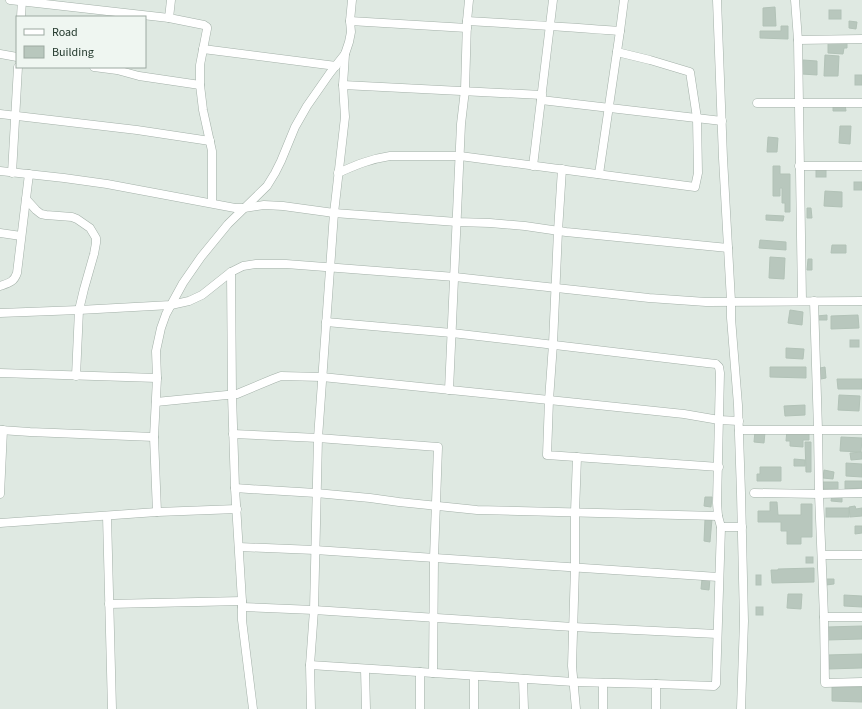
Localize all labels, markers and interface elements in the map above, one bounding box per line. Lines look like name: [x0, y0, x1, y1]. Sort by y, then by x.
legend: [16, 16, 146, 68]
text: Road: [52, 24, 78, 41]
text: Building: [52, 44, 94, 61]

